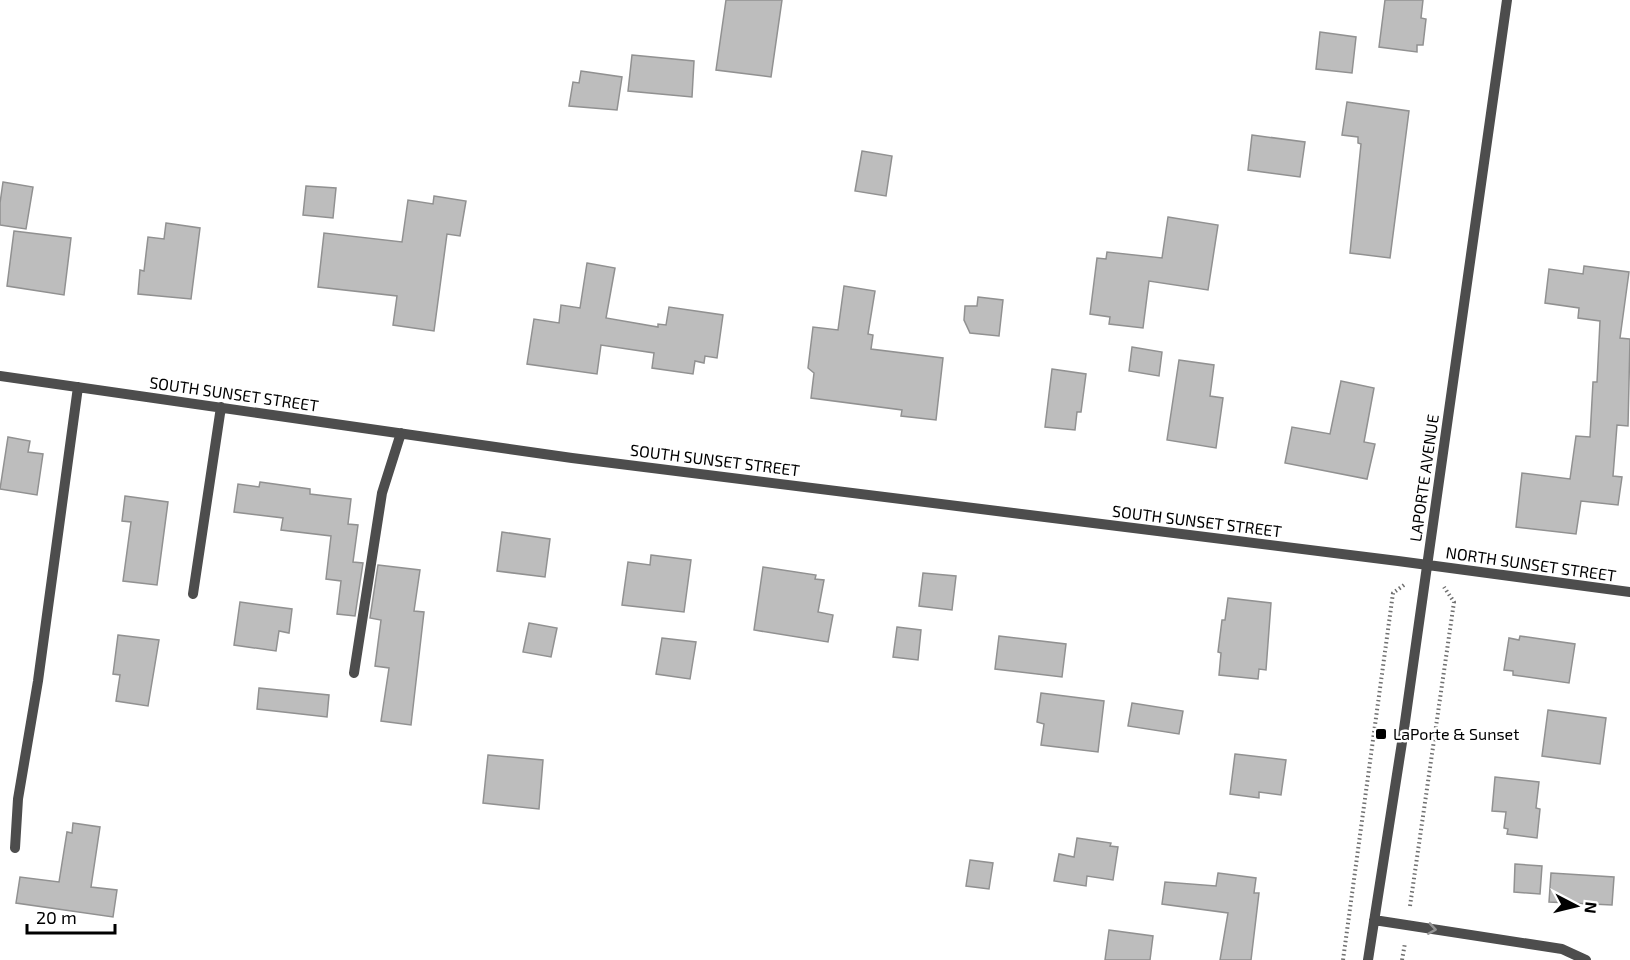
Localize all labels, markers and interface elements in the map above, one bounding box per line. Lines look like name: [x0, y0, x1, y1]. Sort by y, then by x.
street label: SOUTH SUNSET STREET: [148, 372, 320, 415]
street label: LAPORTE AVENUE: [1405, 413, 1442, 543]
street label: SOUTH SUNSET STREET: [629, 440, 801, 479]
street label: SOUTH SUNSET STREET: [1111, 501, 1283, 540]
street label: NORTH SUNSET STREET: [1445, 542, 1618, 585]
place label: LaPorte & Sunset: [1393, 724, 1519, 743]
marker: LaPorte & Sunset: [1374, 727, 1388, 741]
north arrow: [1546, 876, 1606, 936]
scale bar: [27, 897, 116, 935]
text: N: [1581, 901, 1602, 915]
text: 20 m: [36, 906, 77, 928]
one-way arrow: [1427, 922, 1436, 934]

